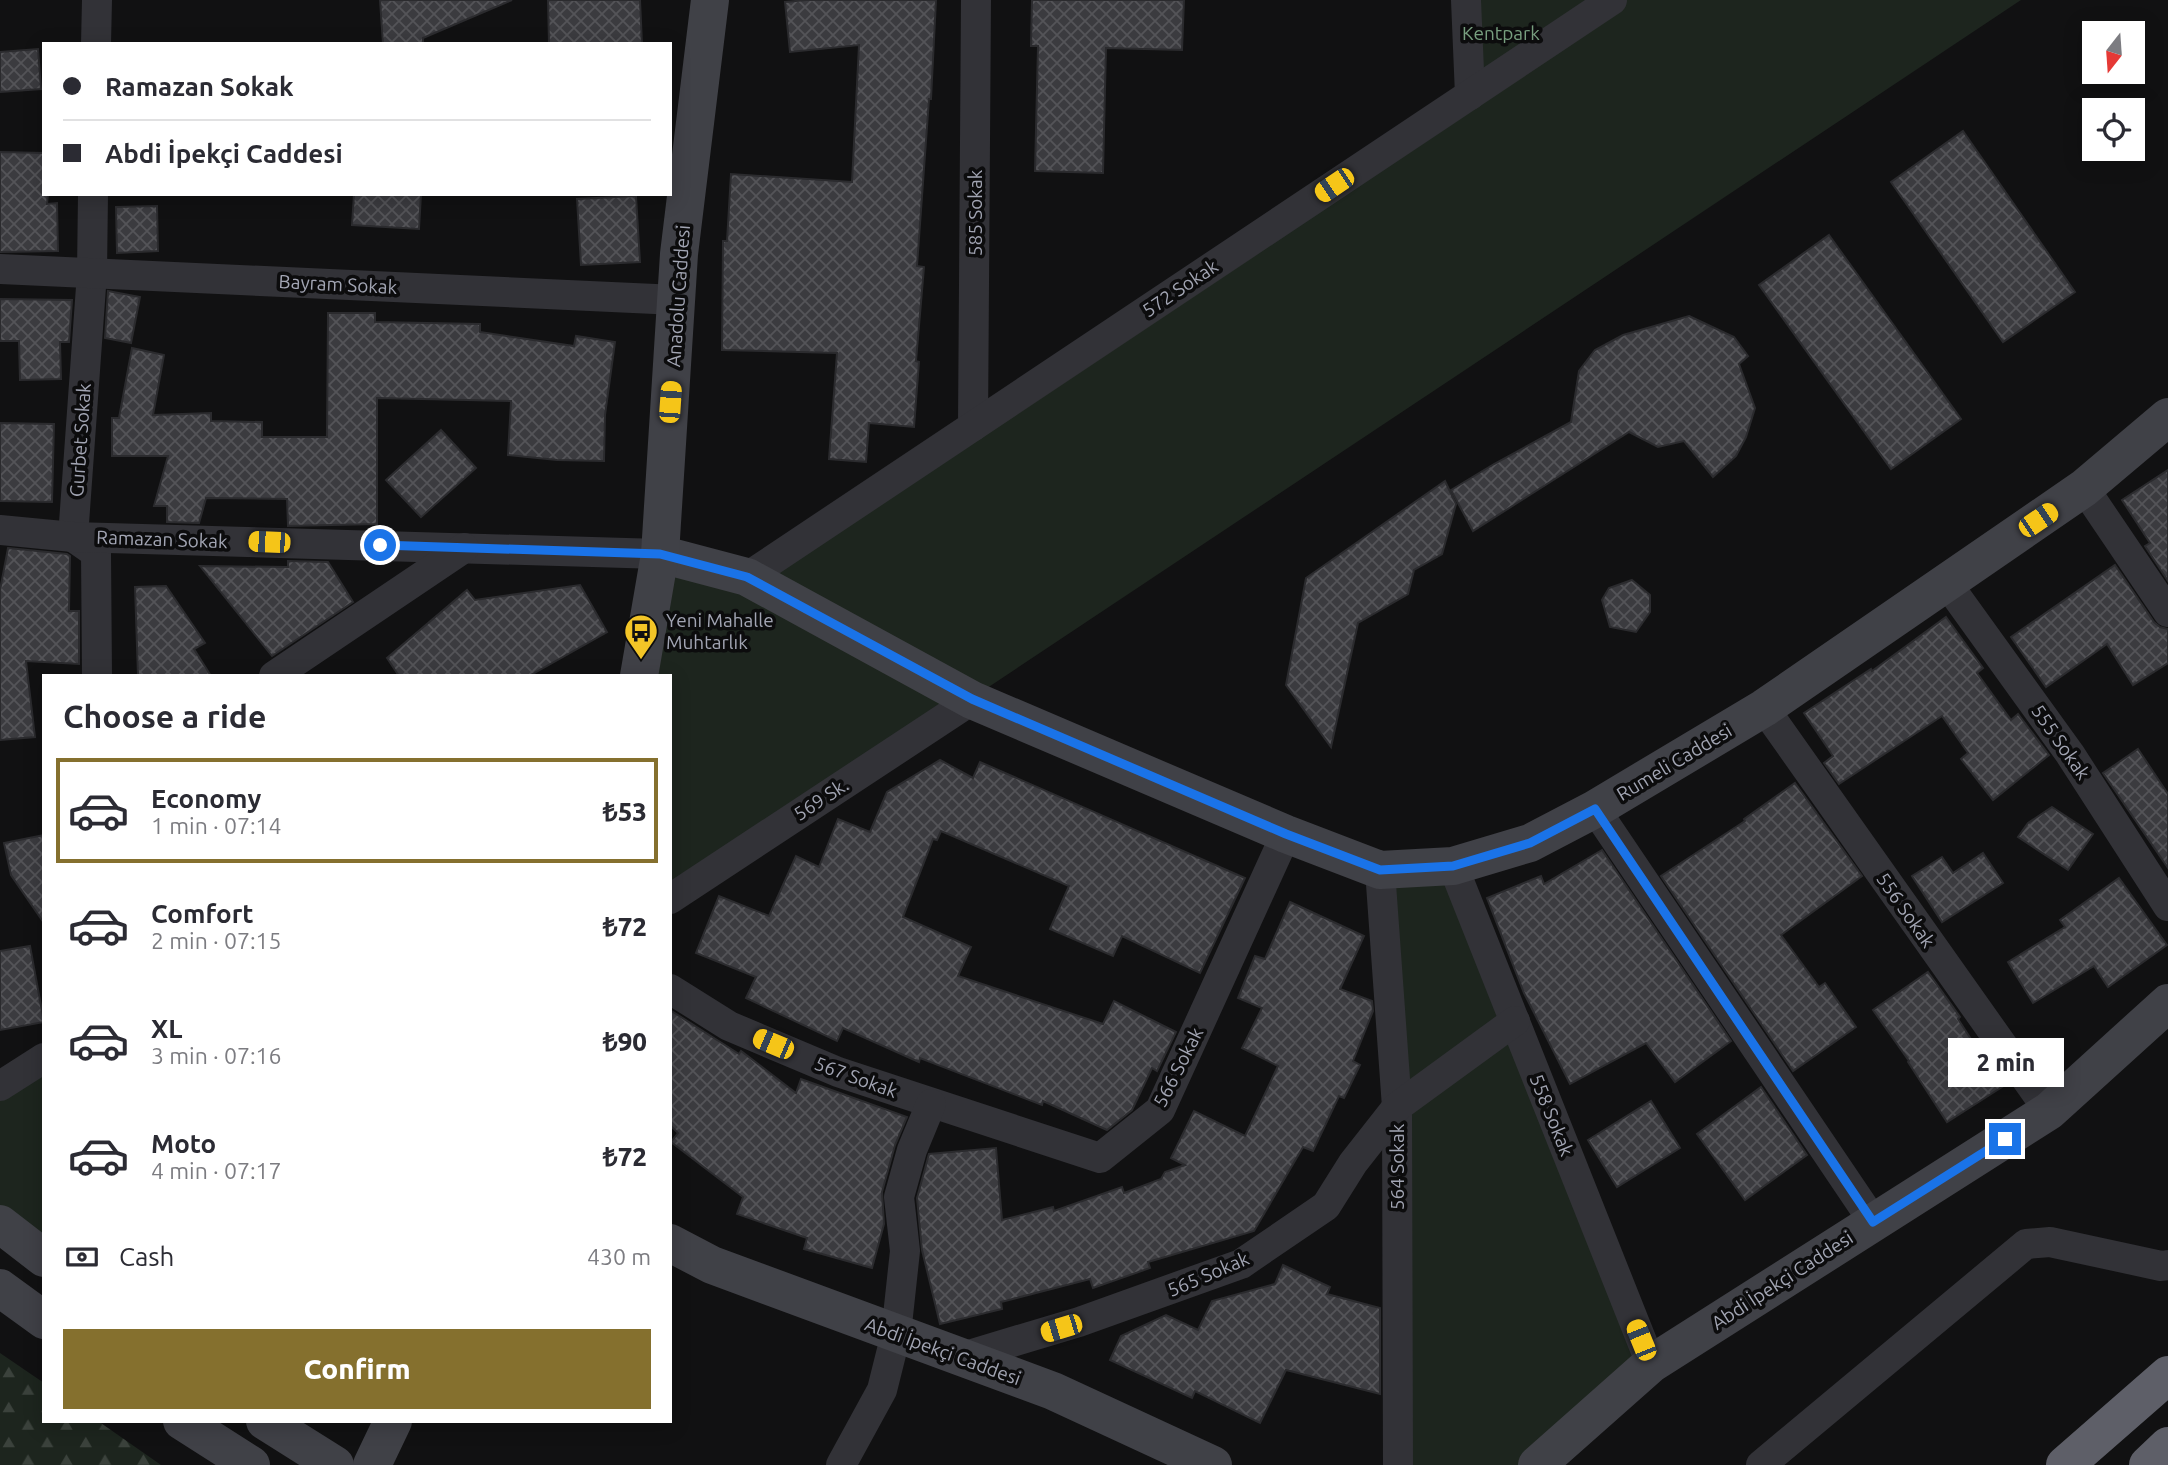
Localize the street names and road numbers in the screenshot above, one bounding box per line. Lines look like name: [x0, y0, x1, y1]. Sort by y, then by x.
street label: 585 Sokak: [964, 169, 986, 256]
street label: Anadolu Caddesi: [662, 224, 694, 368]
street label: 572 Sokak: [1138, 254, 1222, 321]
street label: Bayram Sokak: [278, 270, 398, 298]
street label: Gurbet Sokak: [65, 382, 95, 498]
street label: Ramazan Sokak: [96, 526, 228, 552]
street label: 555 Sokak: [2027, 700, 2095, 784]
street label: Rumeli Caddesi: [1612, 719, 1736, 805]
street label: 569 Sk.: [790, 773, 852, 825]
street label: 556 Sokak: [1872, 868, 1940, 952]
street label: 566 Sokak: [1149, 1023, 1208, 1111]
street label: 567 Sokak: [812, 1052, 901, 1102]
street label: 558 Sokak: [1526, 1071, 1579, 1160]
street label: 564 Sokak: [1386, 1123, 1408, 1210]
street label: Abdi İpekçi Caddesi: [1707, 1226, 1857, 1334]
street label: 565 Sokak: [1164, 1247, 1252, 1301]
street label: Abdi İpekçi Caddesi: [862, 1313, 1024, 1389]

